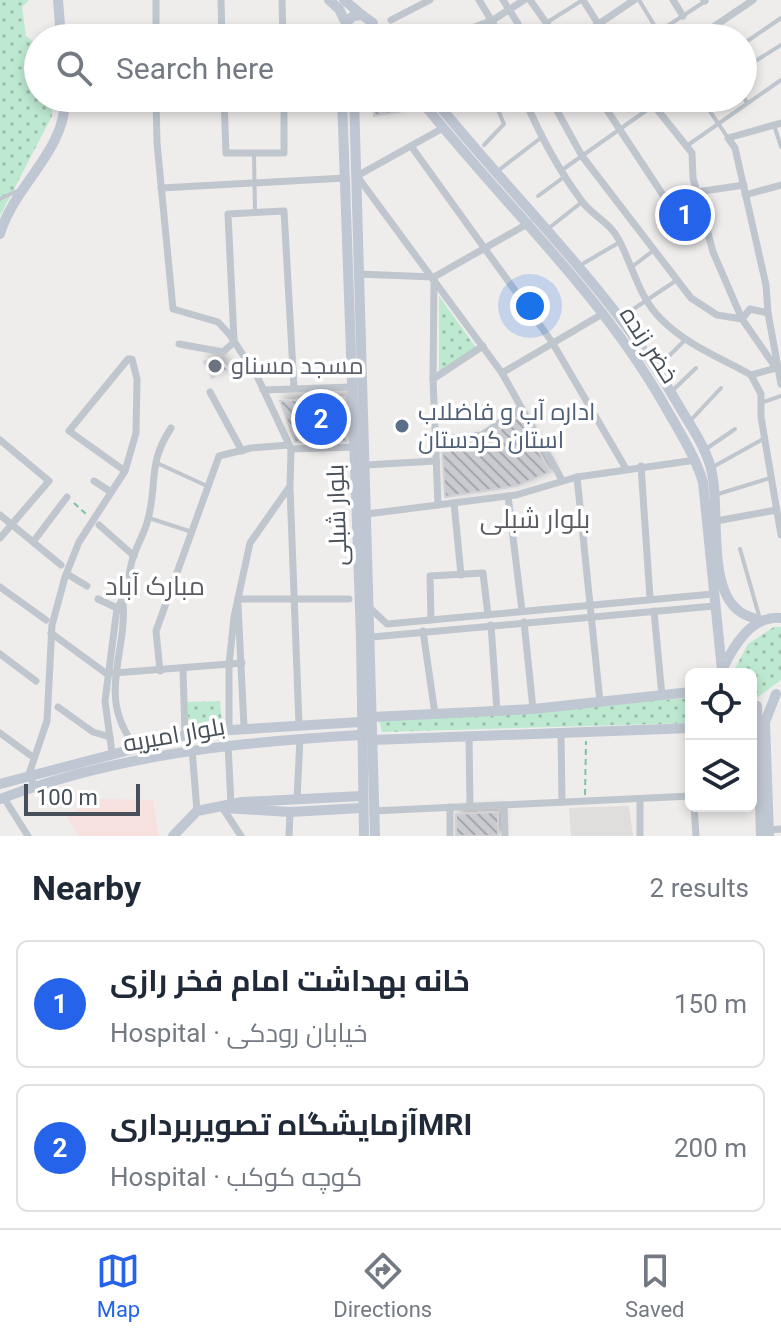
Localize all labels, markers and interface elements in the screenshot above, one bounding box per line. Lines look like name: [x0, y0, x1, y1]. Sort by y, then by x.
search box: [24, 24, 757, 112]
icon: search: [52, 46, 96, 90]
text: Search here: [116, 51, 274, 86]
pin: 1: [659, 185, 711, 245]
your location: [510, 286, 550, 326]
street label: خضر زنده: [614, 301, 684, 389]
place label: مسجد مسناو: [231, 352, 364, 380]
marker: مسجد مسناو: [206, 357, 224, 375]
pin: 2: [295, 389, 347, 449]
place label: اداره آب و فاضلاب استان کردستان: [418, 398, 596, 454]
marker: اداره آب و فاضلاب استان کردستان: [393, 417, 411, 435]
street label: بلوار شبلی: [321, 464, 353, 566]
district label: بلوار شبلی: [480, 504, 590, 535]
district label: مبارک آباد: [105, 571, 205, 601]
map controls: [685, 668, 757, 812]
button: locate: [685, 668, 757, 740]
street label: بلوار امیریه: [121, 712, 227, 758]
button: layers: [685, 740, 757, 812]
scale bar: [24, 780, 140, 816]
text: 100 m: [36, 785, 98, 810]
text: Nearby: [32, 868, 141, 908]
text: 2 results: [650, 873, 749, 903]
text: خانه بهداشت امام فخر رازی: [110, 963, 470, 998]
text: 1: [53, 989, 67, 1019]
text: 150 m: [674, 989, 747, 1019]
text: Hospital · خیابان رودکی: [110, 1018, 367, 1048]
text: آزمايشگاه تصویربرداریMRI: [110, 1107, 472, 1142]
text: 2: [53, 1133, 67, 1163]
text: 200 m: [674, 1133, 747, 1163]
text: Hospital · کوچه کوکب: [110, 1162, 362, 1192]
tab: Map: [96, 1249, 140, 1322]
tab: Directions: [333, 1249, 432, 1322]
tab: Saved: [625, 1249, 685, 1322]

